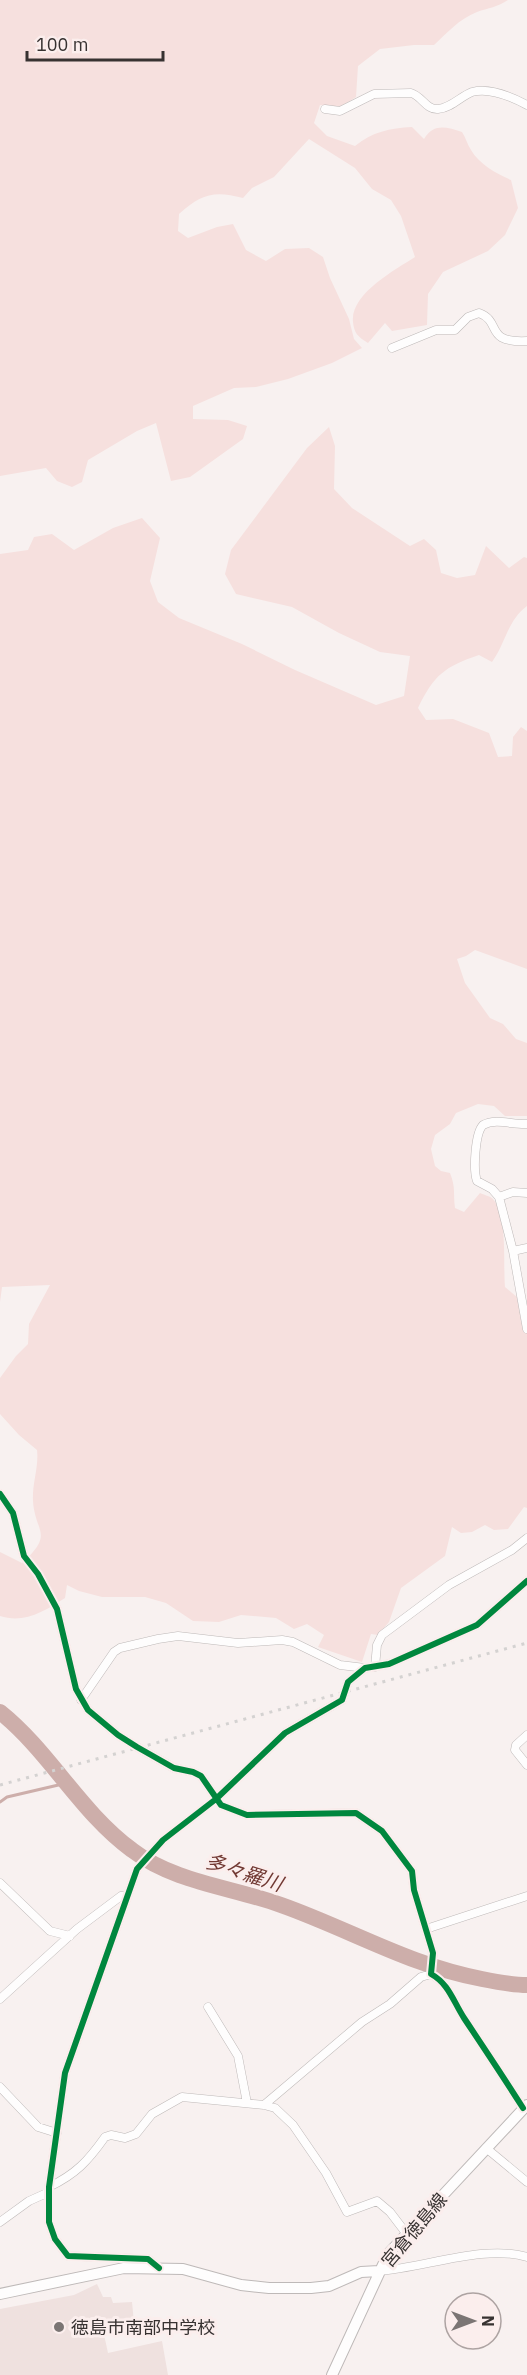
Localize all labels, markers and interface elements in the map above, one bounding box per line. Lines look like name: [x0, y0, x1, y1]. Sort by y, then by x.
scale bar: [27, 24, 164, 62]
text: 100 m: [36, 33, 88, 56]
water label: 多々羅川: [202, 1847, 288, 1898]
street label: 宮倉徳島線: [376, 2188, 452, 2272]
north arrow: [443, 2291, 503, 2351]
text: N: [478, 2315, 498, 2327]
place label: 徳島市南部中学校: [71, 2316, 215, 2339]
marker: 徳島市南部中学校: [52, 2320, 66, 2334]

